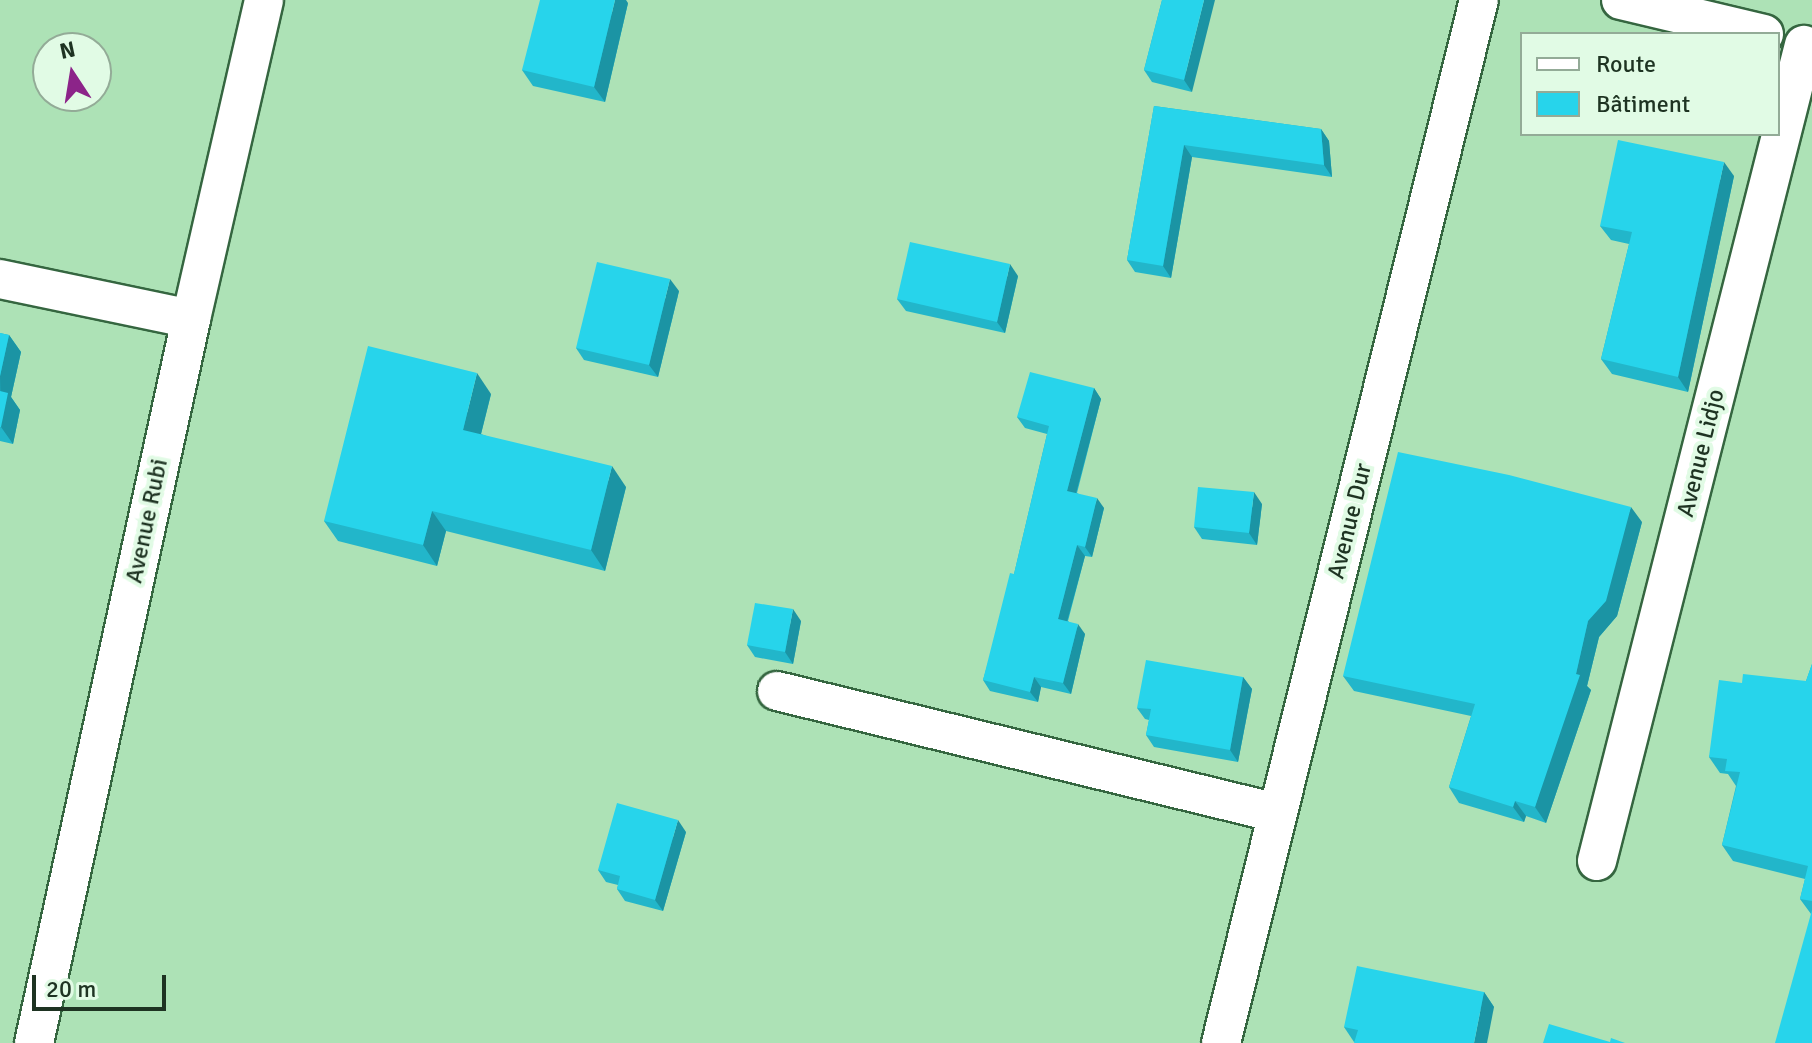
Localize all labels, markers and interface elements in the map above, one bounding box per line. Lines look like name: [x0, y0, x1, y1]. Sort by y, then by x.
north arrow: [32, 32, 112, 112]
legend: [1520, 32, 1780, 136]
text: N: [57, 35, 78, 65]
text: Route: [1596, 49, 1656, 79]
text: Bâtiment: [1596, 89, 1690, 119]
street label: Avenue Lidjo: [1671, 386, 1731, 520]
street label: Avenue Rubi: [120, 456, 174, 586]
street label: Avenue Dur: [1322, 460, 1378, 582]
scale bar: [36, 959, 170, 1009]
text: 20 m: [46, 974, 96, 1004]

